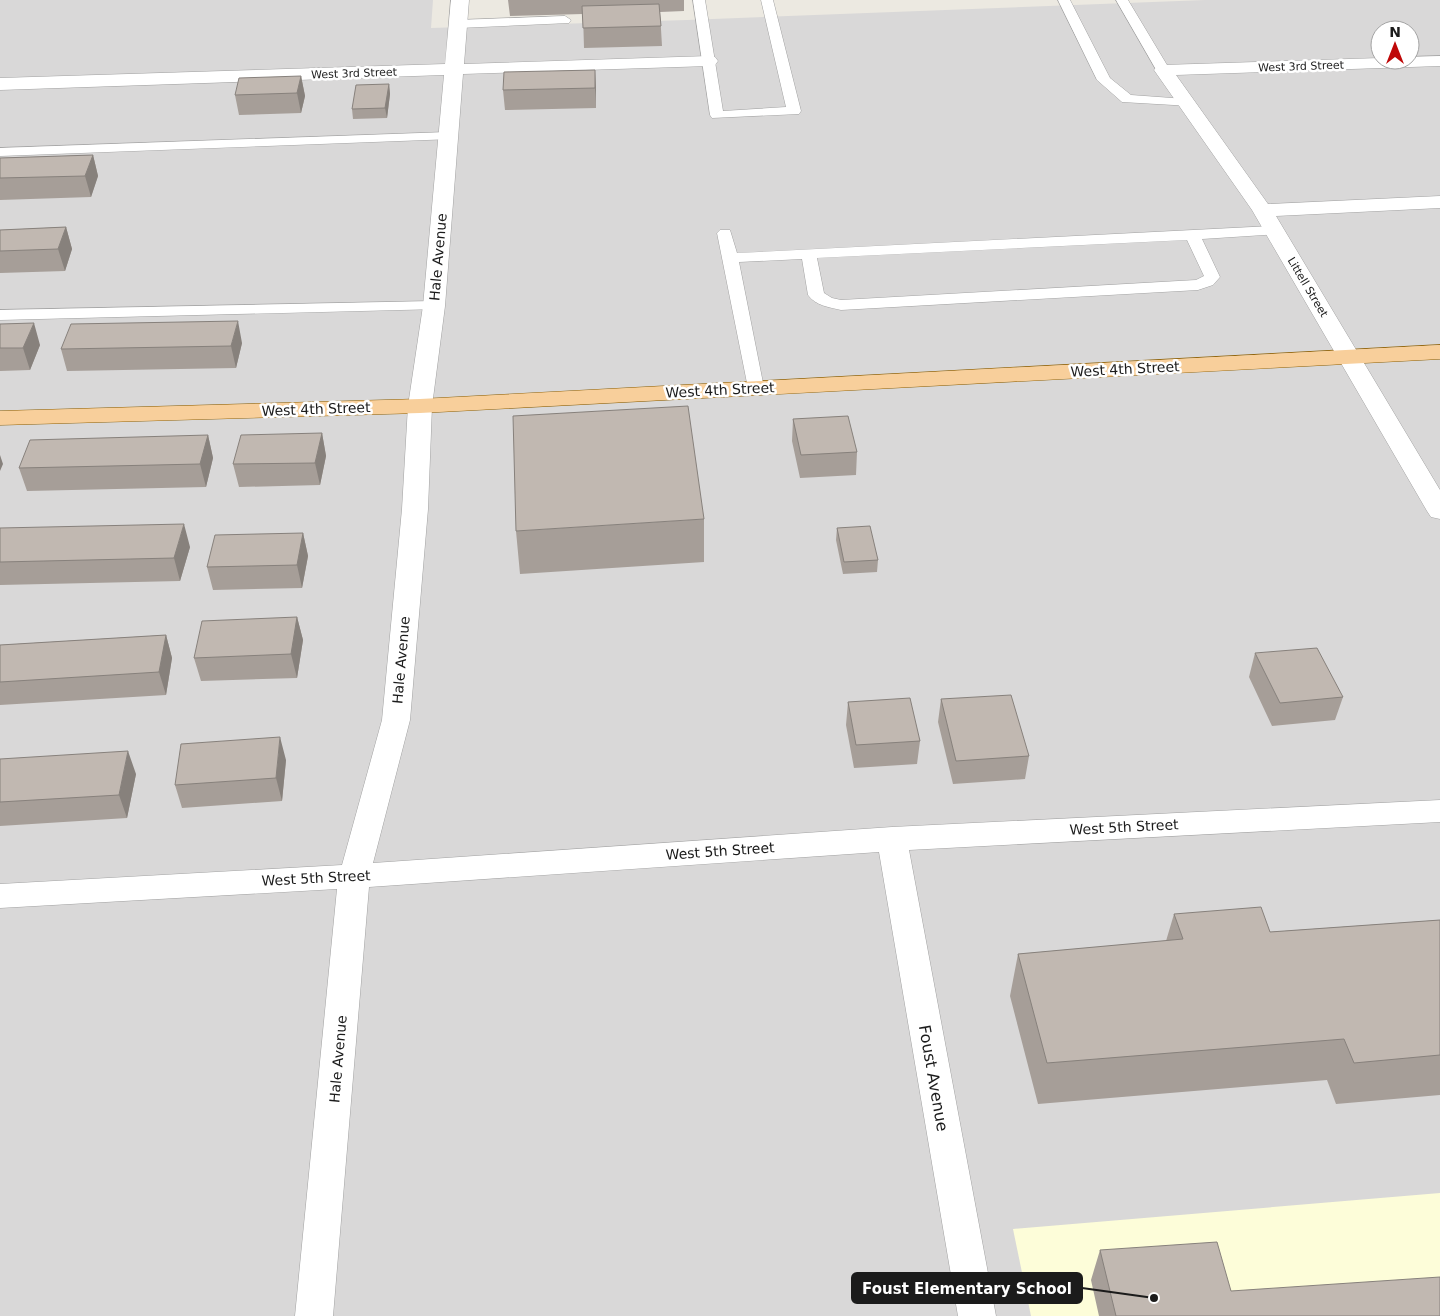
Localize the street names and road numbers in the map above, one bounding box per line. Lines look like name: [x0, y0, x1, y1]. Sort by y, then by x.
street label: West 3rd Street: [1258, 58, 1345, 74]
street label: West 3rd Street: [311, 65, 398, 81]
street label: Hale Avenue: [426, 212, 450, 302]
street label: Littell Street: [1285, 255, 1331, 320]
street label: West 4th Street: [1070, 358, 1180, 380]
street label: West 4th Street: [665, 379, 775, 401]
street label: West 4th Street: [261, 399, 371, 419]
street label: Hale Avenue: [389, 615, 413, 705]
street label: West 5th Street: [1069, 816, 1179, 838]
street label: West 5th Street: [665, 839, 775, 863]
street label: West 5th Street: [261, 867, 371, 889]
street label: Hale Avenue: [326, 1014, 350, 1104]
street label: Foust Avenue: [915, 1023, 952, 1133]

